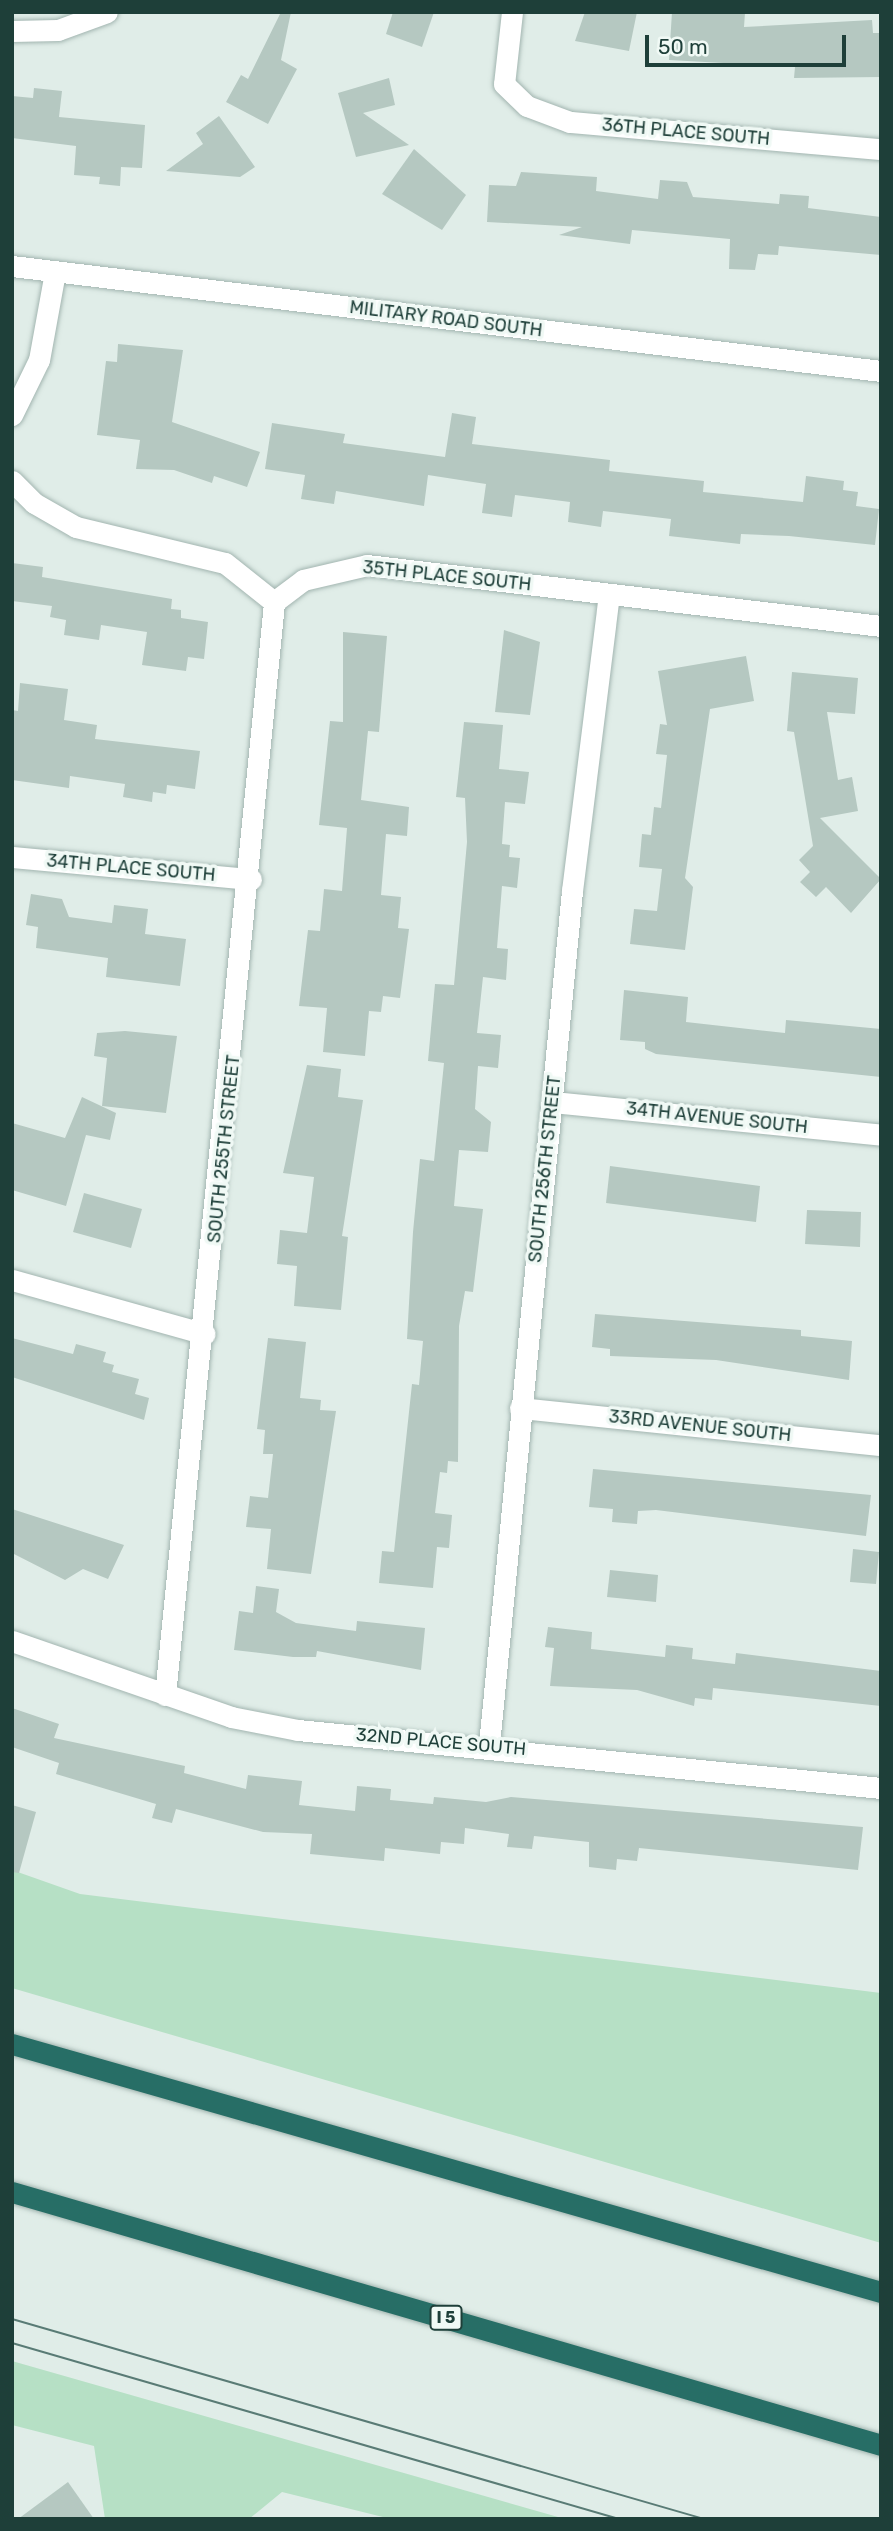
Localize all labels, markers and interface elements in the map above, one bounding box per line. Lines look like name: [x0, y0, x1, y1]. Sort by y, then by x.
scale bar: [648, 21, 849, 65]
text: 50 m: [658, 34, 708, 59]
street label: 36TH PLACE SOUTH: [601, 114, 771, 150]
street label: MILITARY ROAD SOUTH: [348, 296, 544, 342]
street label: 35TH PLACE SOUTH: [362, 556, 532, 596]
street label: 34TH PLACE SOUTH: [46, 850, 216, 886]
street label: SOUTH 255TH STREET: [203, 1054, 245, 1244]
street label: SOUTH 256TH STREET: [524, 1074, 566, 1264]
street label: 34TH AVENUE SOUTH: [625, 1098, 809, 1138]
street label: 33RD AVENUE SOUTH: [607, 1406, 793, 1446]
street label: 32ND PLACE SOUTH: [355, 1724, 527, 1760]
road number: I 5: [428, 2306, 464, 2330]

